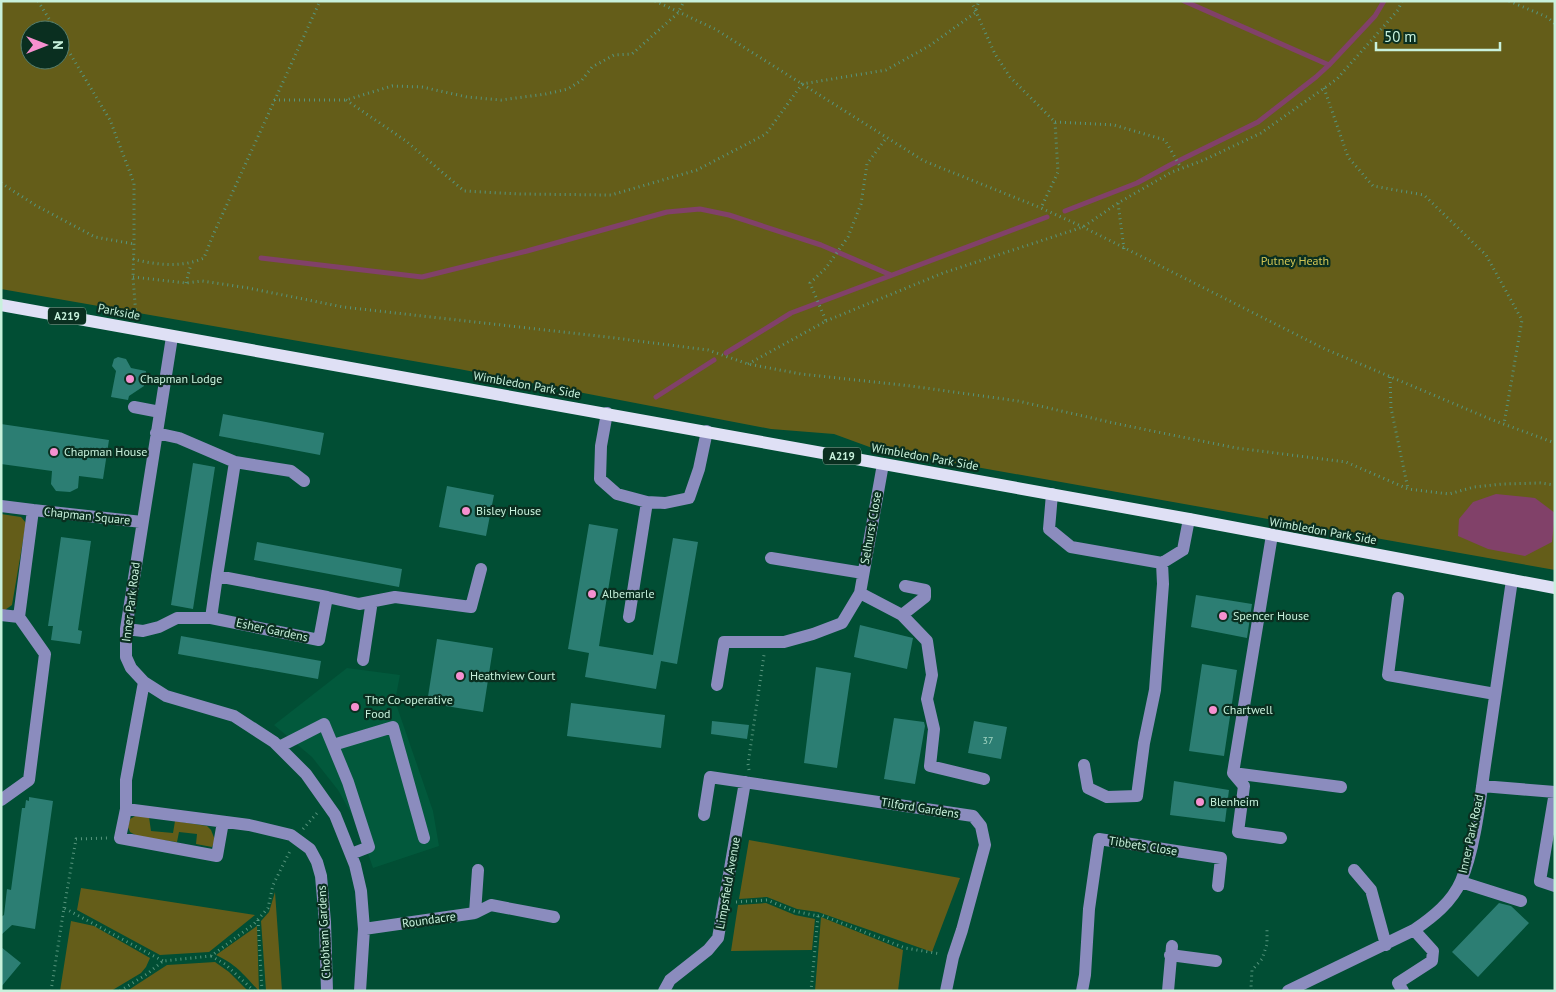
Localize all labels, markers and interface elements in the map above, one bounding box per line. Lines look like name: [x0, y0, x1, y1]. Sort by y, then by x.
north arrow: [20, 20, 70, 70]
scale bar: [1376, 20, 1500, 52]
text: 50 m: [1384, 27, 1417, 46]
text: N: [49, 40, 67, 50]
park label: Putney Heath: [1261, 253, 1329, 268]
street label: Parkside: [97, 300, 142, 323]
road number: A219: [48, 308, 86, 324]
street label: Wimbledon Park Side: [472, 368, 582, 401]
place label: Chapman Lodge: [140, 371, 222, 386]
marker: Chapman Lodge: [124, 373, 136, 385]
street label: Wimbledon Park Side: [870, 440, 980, 473]
place label: Chapman House: [64, 444, 147, 459]
marker: Chapman House: [48, 446, 60, 458]
road number: A219: [823, 448, 861, 464]
street label: Selhurst Close: [857, 490, 884, 565]
place label: Bisley House: [476, 503, 541, 518]
street label: Chapman Square: [43, 504, 131, 527]
marker: Bisley House: [460, 505, 472, 517]
street label: Wimbledon Park Side: [1268, 514, 1378, 547]
street label: Inner Park Road: [118, 561, 143, 643]
place label: Albemarle: [602, 586, 654, 601]
marker: Albemarle: [586, 588, 598, 600]
place label: Spencer House: [1233, 608, 1309, 623]
marker: Spencer House: [1217, 610, 1229, 622]
street label: Esher Gardens: [235, 615, 309, 644]
place label: Heathview Court: [470, 668, 555, 683]
marker: Heathview Court: [454, 670, 466, 682]
place label: The Co-operative Food: [365, 692, 453, 721]
marker: The Co-operative Food: [349, 701, 361, 713]
place label: Chartwell: [1223, 702, 1273, 717]
marker: Chartwell: [1207, 704, 1219, 716]
house number: 37: [983, 734, 993, 747]
street label: Inner Park Road: [1455, 793, 1486, 875]
street label: Tilford Gardens: [880, 794, 960, 821]
place label: Blenheim: [1210, 794, 1259, 809]
marker: Blenheim: [1194, 796, 1206, 808]
street label: Tibbets Close: [1108, 833, 1178, 858]
street label: Limpsfield Avenue: [712, 836, 743, 930]
street label: Chobham Gardens: [314, 885, 333, 979]
street label: Roundacre: [401, 908, 457, 931]

